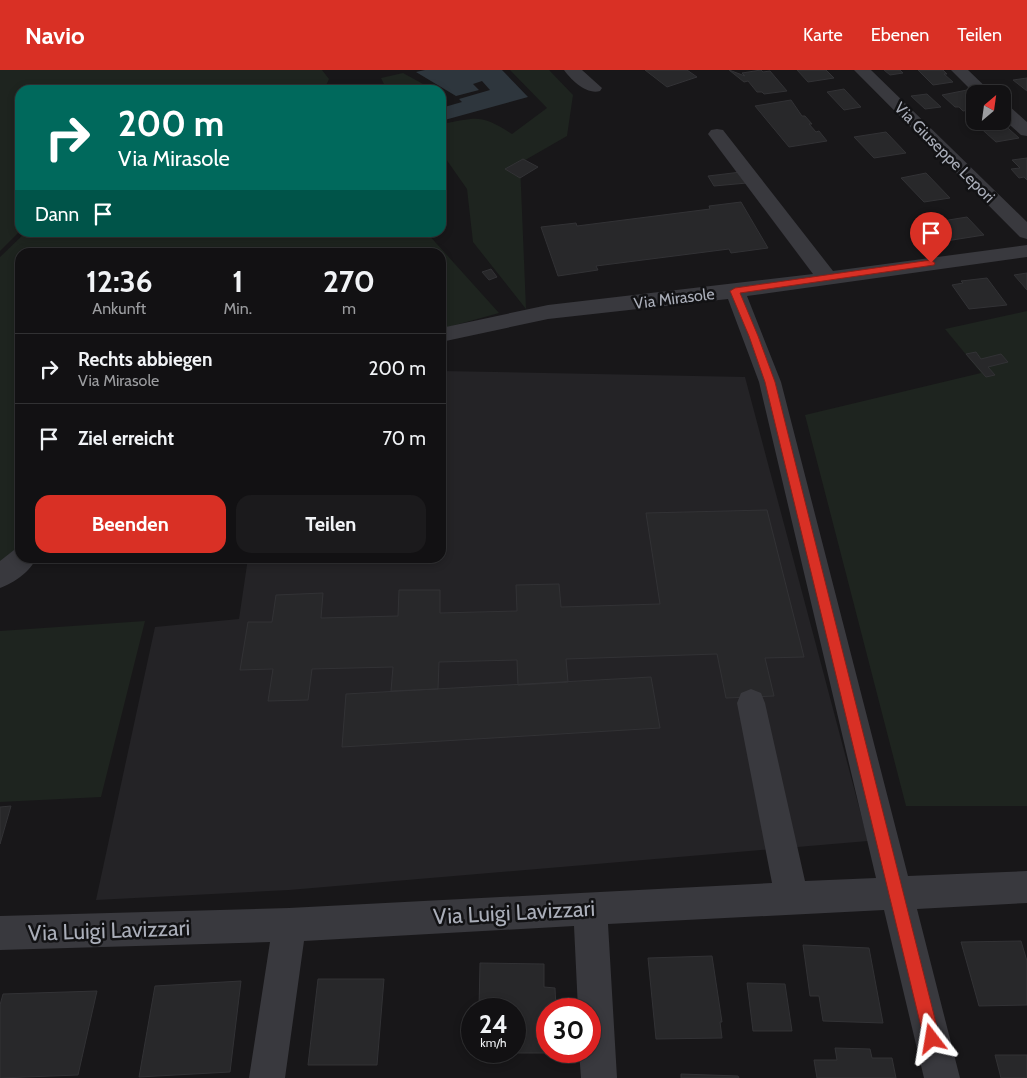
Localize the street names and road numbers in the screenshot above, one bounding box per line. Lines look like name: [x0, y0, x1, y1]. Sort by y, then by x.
street label: Via Giuseppe Lepori: [890, 98, 999, 207]
street label: Via Mirasole: [633, 284, 716, 313]
street label: Via Luigi Lavizzari: [432, 895, 596, 930]
street label: Via Luigi Lavizzari: [28, 914, 191, 947]

